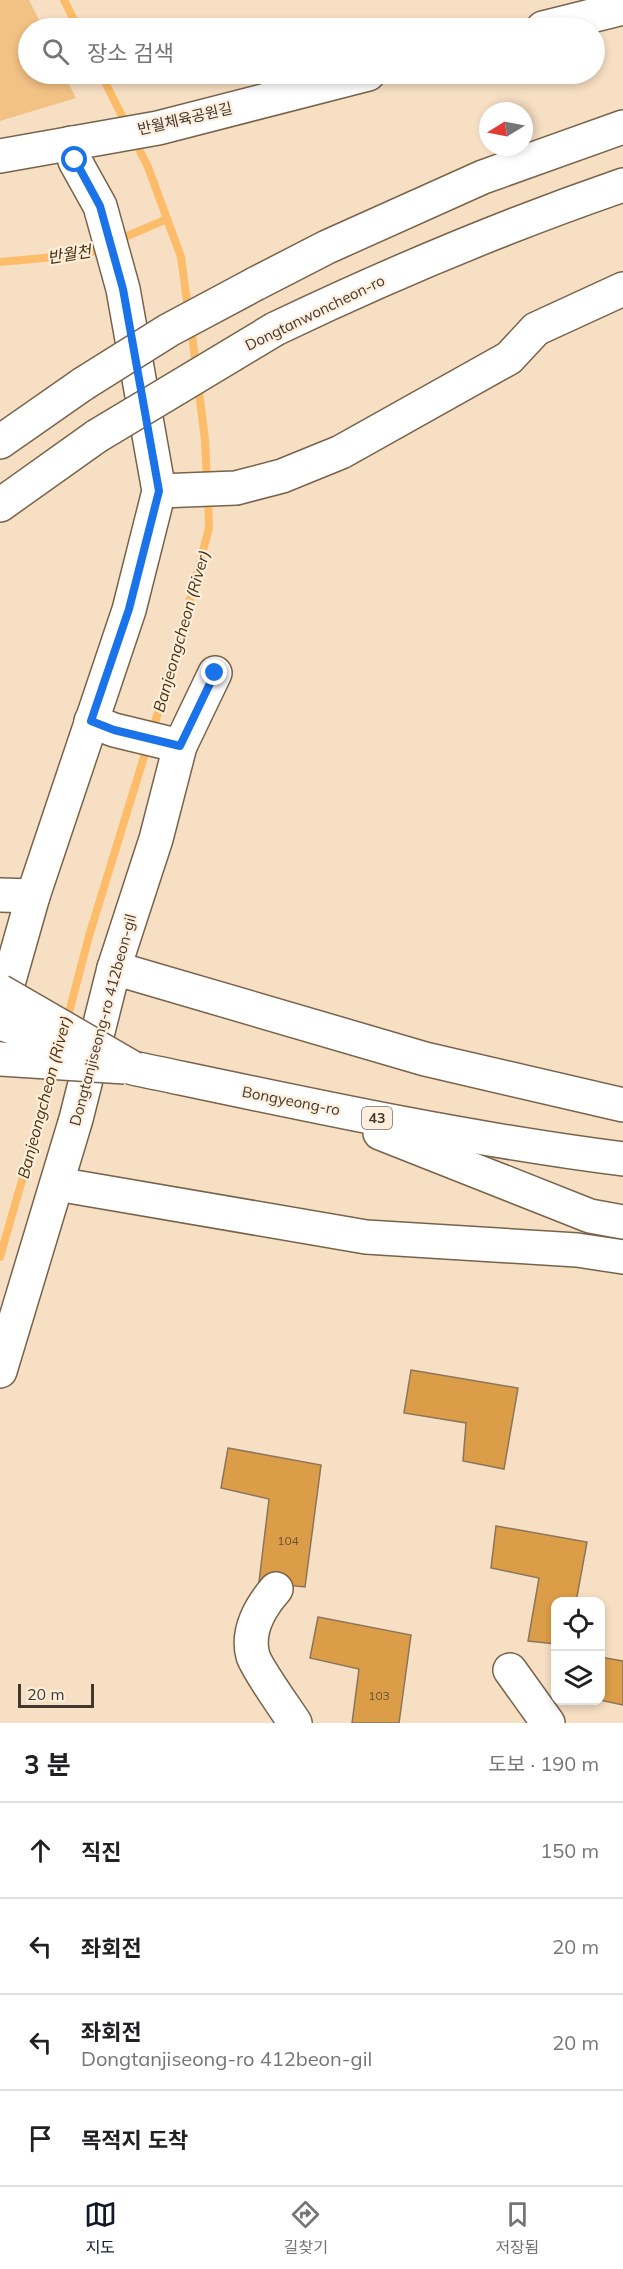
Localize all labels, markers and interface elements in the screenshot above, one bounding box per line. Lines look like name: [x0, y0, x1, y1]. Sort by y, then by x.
search box: [18, 18, 605, 84]
icon: search: [39, 35, 72, 68]
text: 장소 검색: [87, 39, 174, 67]
street label: 반월체육공원길: [136, 98, 234, 139]
north arrow: [479, 102, 533, 156]
route start: [61, 146, 87, 172]
water label: 반월천: [46, 240, 95, 267]
street label: Dongtanwoncheon-ro: [242, 270, 388, 355]
water label: Banjeongcheon (River): [148, 548, 214, 714]
route end: [201, 659, 227, 685]
street label: Dongtanjiseong-ro 412beon-gil: [65, 912, 140, 1128]
water label: Banjeongcheon (River): [13, 1014, 75, 1180]
street label: Bongyeong-ro: [241, 1082, 342, 1119]
road number: 43: [362, 1107, 392, 1129]
house number: 104: [277, 1533, 299, 1548]
map controls: [551, 1597, 605, 1705]
button: locate: [551, 1597, 605, 1651]
button: layers: [551, 1651, 605, 1705]
scale bar: [18, 1681, 94, 1708]
text: 20 m: [27, 1684, 64, 1704]
house number: 103: [368, 1688, 390, 1703]
text: 3 분: [24, 1748, 71, 1781]
text: 도보 · 190 m: [488, 1751, 599, 1776]
icon: ahead: [24, 1834, 57, 1867]
text: 직진: [81, 1838, 121, 1866]
text: 150 m: [540, 1838, 599, 1863]
icon: left: [24, 1930, 57, 1963]
text: 좌회전: [81, 1934, 142, 1962]
text: 20 m: [552, 1934, 599, 1959]
text: 좌회전: [81, 2018, 142, 2046]
icon: left: [24, 2026, 57, 2059]
text: 20 m: [552, 2030, 599, 2055]
text: Dongtanjiseong-ro 412beon-gil: [81, 2046, 372, 2071]
icon: arrive: [24, 2122, 57, 2155]
text: 목적지 도착: [81, 2126, 188, 2154]
tab: 지도: [84, 2198, 117, 2258]
tab: 길찾기: [284, 2198, 328, 2258]
tab: 저장됨: [495, 2198, 539, 2258]

